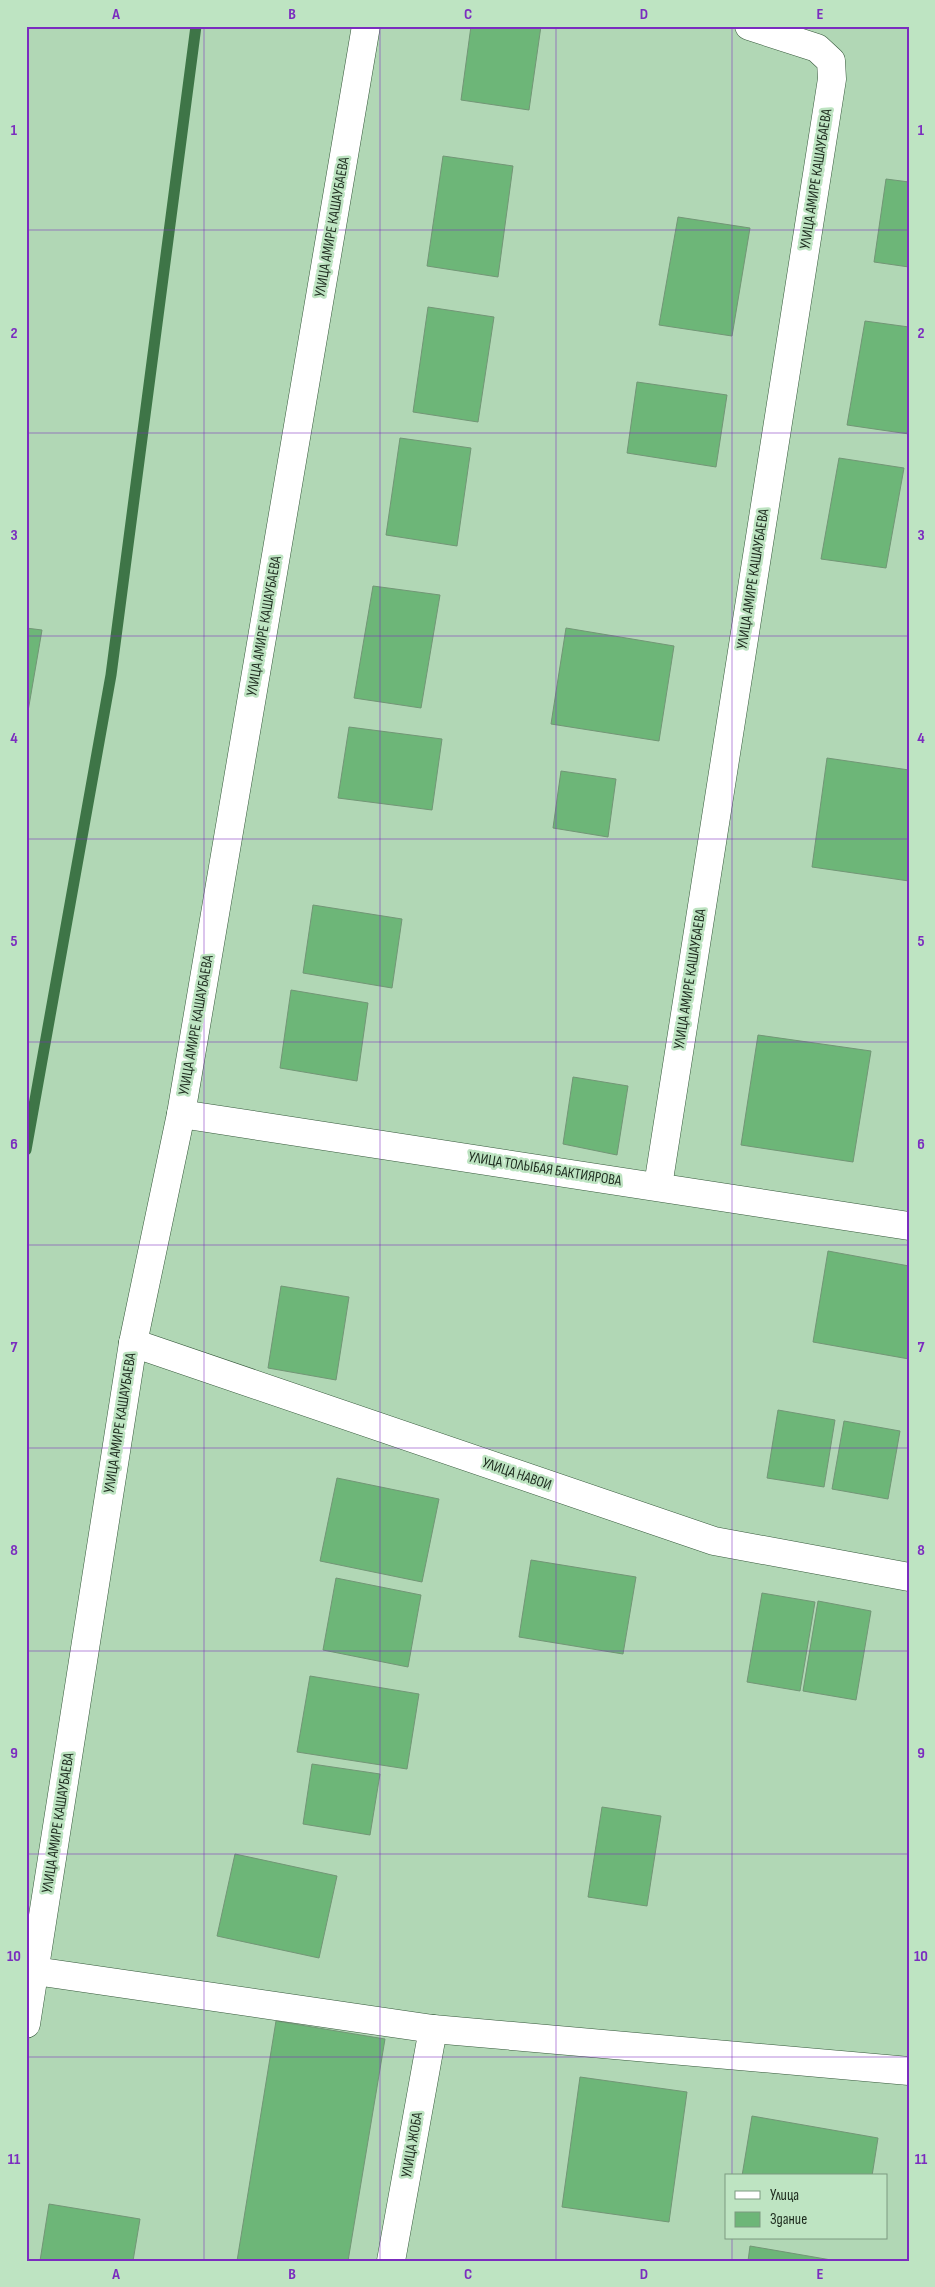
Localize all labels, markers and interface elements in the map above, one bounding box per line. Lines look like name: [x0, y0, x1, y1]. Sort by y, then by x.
text: A: [111, 5, 120, 24]
text: B: [288, 5, 296, 24]
text: C: [464, 5, 472, 24]
text: D: [640, 5, 648, 24]
text: E: [817, 5, 824, 24]
street label: УЛИЦА АМИРЕ КАШАУБАЕВА: [796, 107, 837, 251]
text: 1: [11, 121, 18, 140]
text: 1: [918, 121, 925, 140]
street label: УЛИЦА АМИРЕ КАШАУБАЕВА: [310, 155, 354, 299]
text: 2: [10, 324, 18, 343]
text: 2: [917, 324, 925, 343]
street label: УЛИЦА АМИРЕ КАШАУБАЕВА: [733, 507, 774, 651]
text: 3: [10, 526, 18, 545]
text: 3: [917, 526, 925, 545]
street label: УЛИЦА АМИРЕ КАШАУБАЕВА: [242, 554, 286, 698]
text: 4: [10, 729, 18, 748]
text: 4: [917, 729, 925, 748]
street label: УЛИЦА АМИРЕ КАШАУБАЕВА: [670, 907, 711, 1051]
text: 5: [10, 932, 18, 951]
text: 5: [917, 932, 925, 951]
street label: УЛИЦА АМИРЕ КАШАУБАЕВА: [174, 953, 218, 1097]
text: 6: [10, 1135, 18, 1154]
text: 6: [917, 1135, 925, 1154]
street label: УЛИЦА ТОЛЫБАЯ БАКТИЯРОВА: [467, 1148, 623, 1191]
text: 7: [11, 1338, 18, 1357]
text: 7: [918, 1338, 925, 1357]
street label: УЛИЦА АМИРЕ КАШАУБАЕВА: [100, 1351, 141, 1495]
street label: УЛИЦА НАВОИ: [480, 1453, 554, 1495]
text: 8: [10, 1541, 18, 1560]
text: 8: [917, 1541, 925, 1560]
text: 9: [10, 1744, 18, 1763]
text: 9: [917, 1744, 925, 1763]
street label: УЛИЦА АМИРЕ КАШАУБАЕВА: [38, 1751, 79, 1895]
text: 10: [7, 1947, 21, 1966]
text: 10: [914, 1947, 928, 1966]
street label: УЛИЦА ЖОБА: [397, 2110, 427, 2179]
text: 11: [8, 2150, 21, 2169]
text: 11: [915, 2150, 928, 2169]
legend: [725, 2174, 888, 2240]
text: Улица: [770, 2186, 799, 2205]
text: Здание: [770, 2210, 807, 2229]
text: A: [111, 2265, 120, 2284]
text: B: [288, 2265, 296, 2284]
text: C: [464, 2265, 472, 2284]
text: D: [640, 2265, 648, 2284]
text: E: [817, 2265, 824, 2284]

